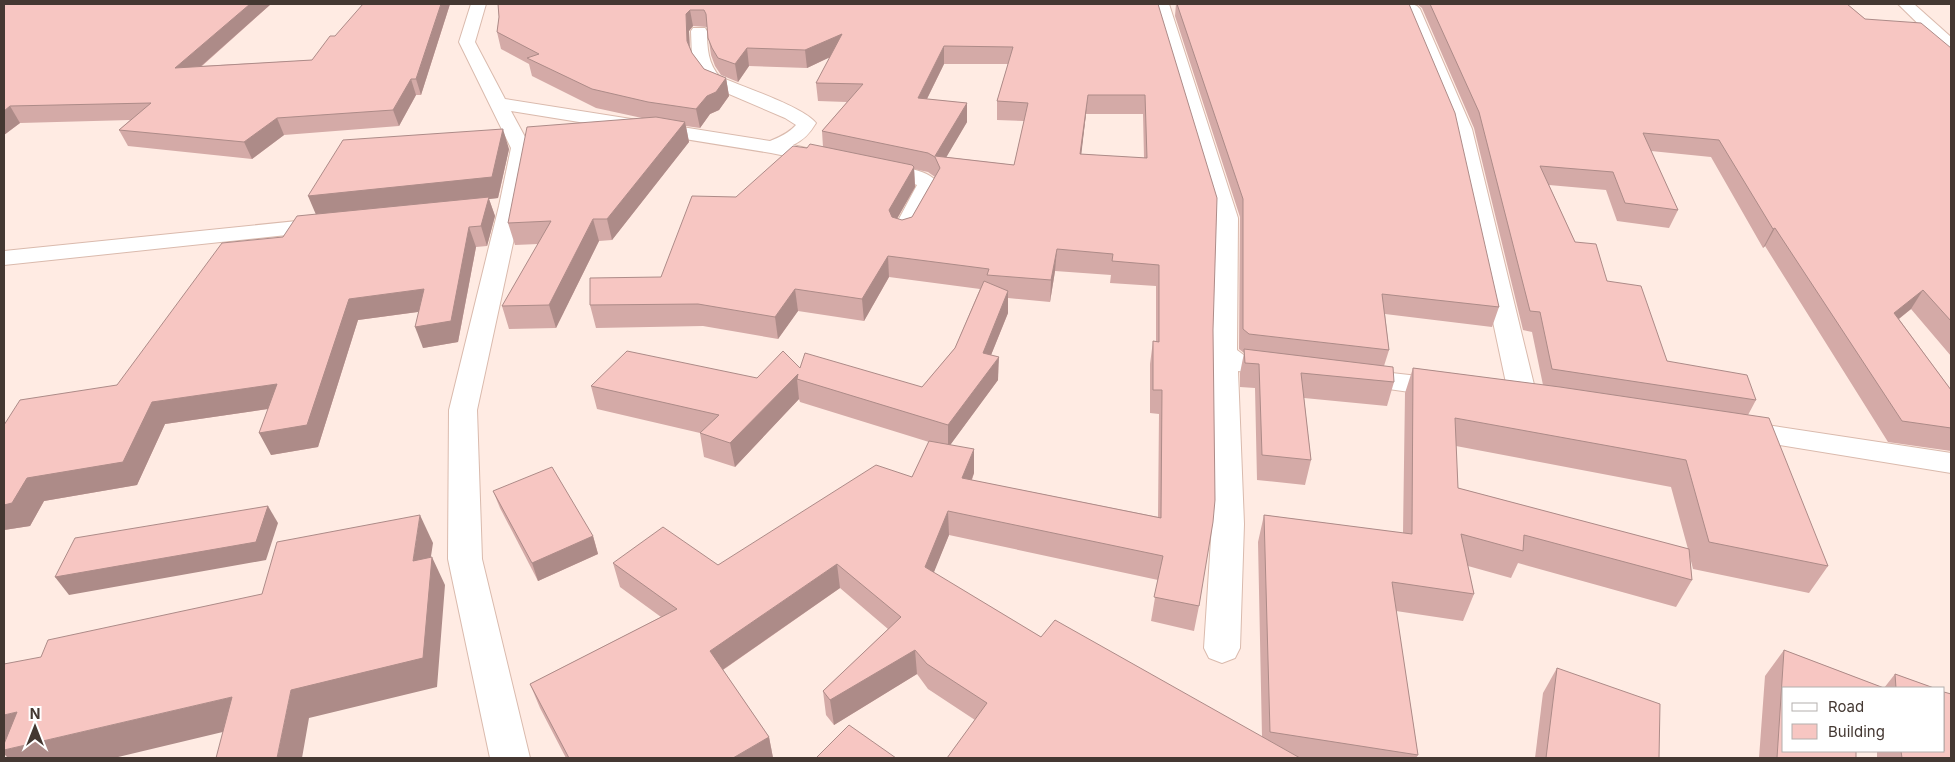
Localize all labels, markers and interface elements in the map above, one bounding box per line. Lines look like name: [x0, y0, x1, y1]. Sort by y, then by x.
legend: [1782, 687, 1945, 752]
text: Road: [1828, 697, 1864, 716]
north arrow: [10, 702, 60, 752]
text: N: [30, 705, 40, 722]
text: Building: [1828, 722, 1885, 741]

